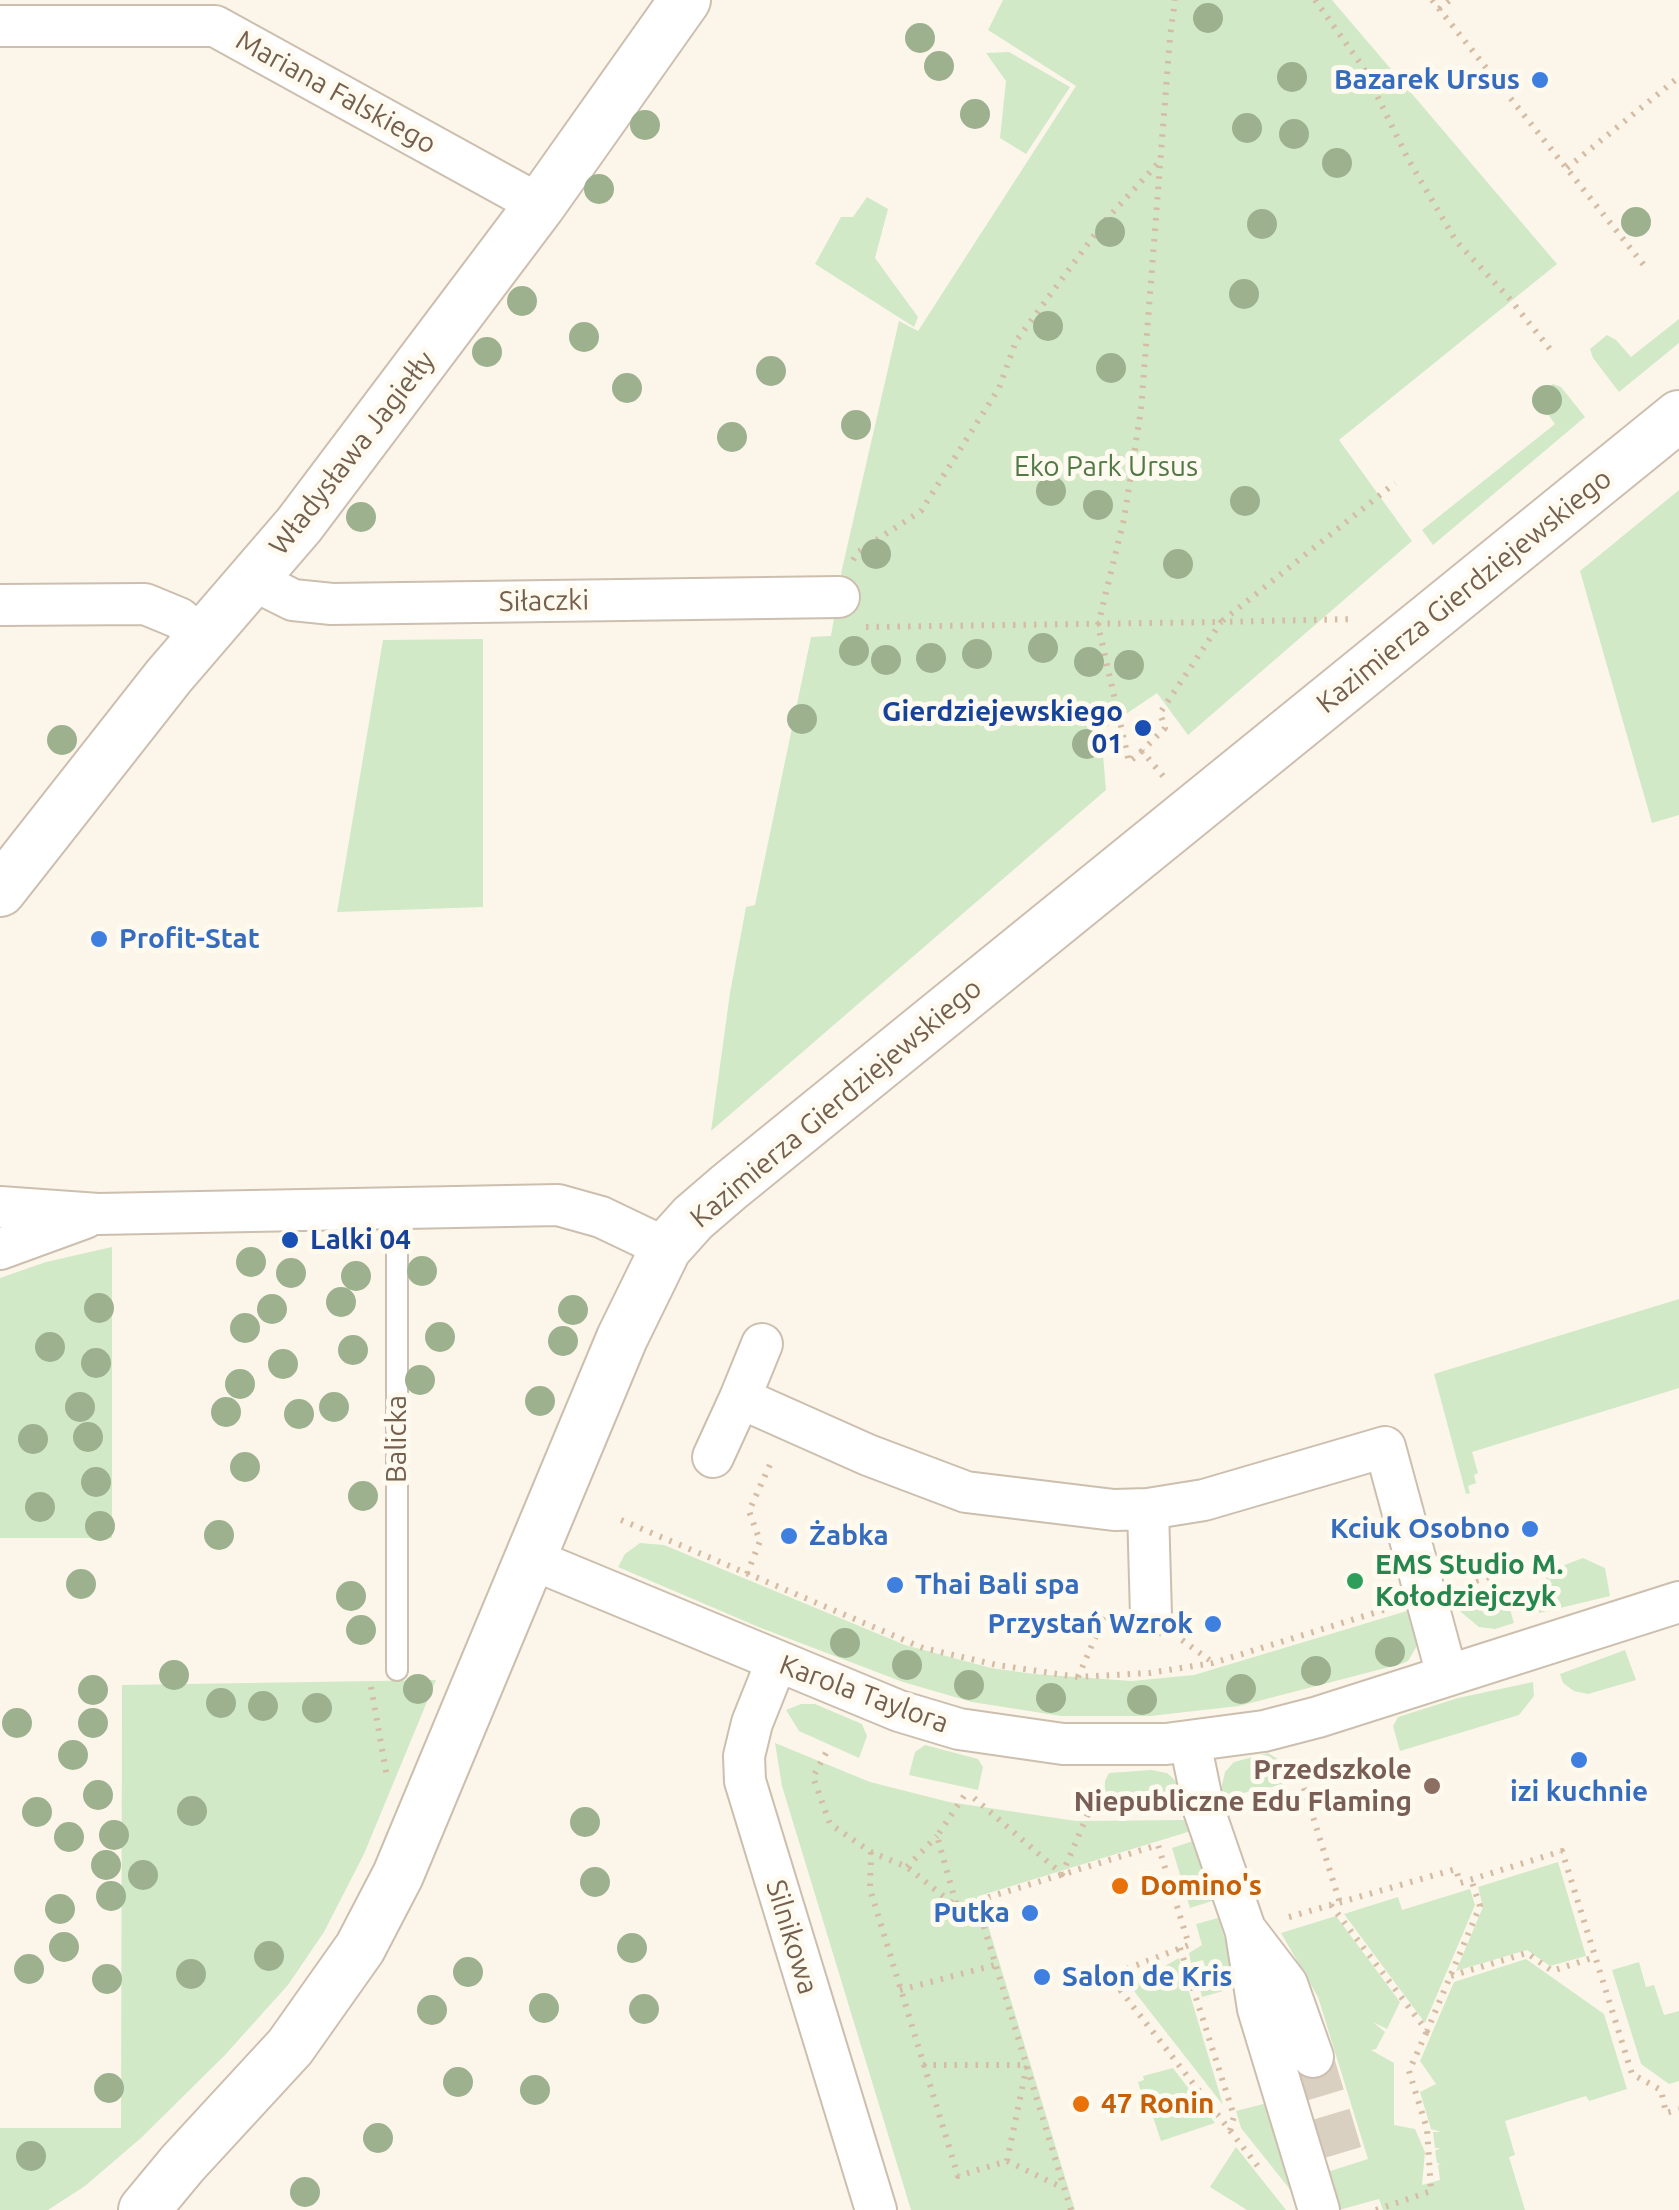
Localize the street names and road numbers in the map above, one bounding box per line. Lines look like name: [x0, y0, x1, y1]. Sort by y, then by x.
street label: Mariana Falskiego: [230, 23, 442, 161]
street label: Władysława Jagiełły: [262, 344, 442, 562]
street label: Kazimierza Gierdziejewskiego: [1310, 462, 1618, 720]
street label: Siłaczki: [499, 583, 589, 619]
street label: Kazimierza Gierdziejewskiego: [684, 971, 988, 1235]
street label: Balicka: [380, 1395, 414, 1483]
street label: Karola Taylora: [775, 1648, 953, 1740]
street label: Silnikowa: [759, 1876, 825, 1998]

